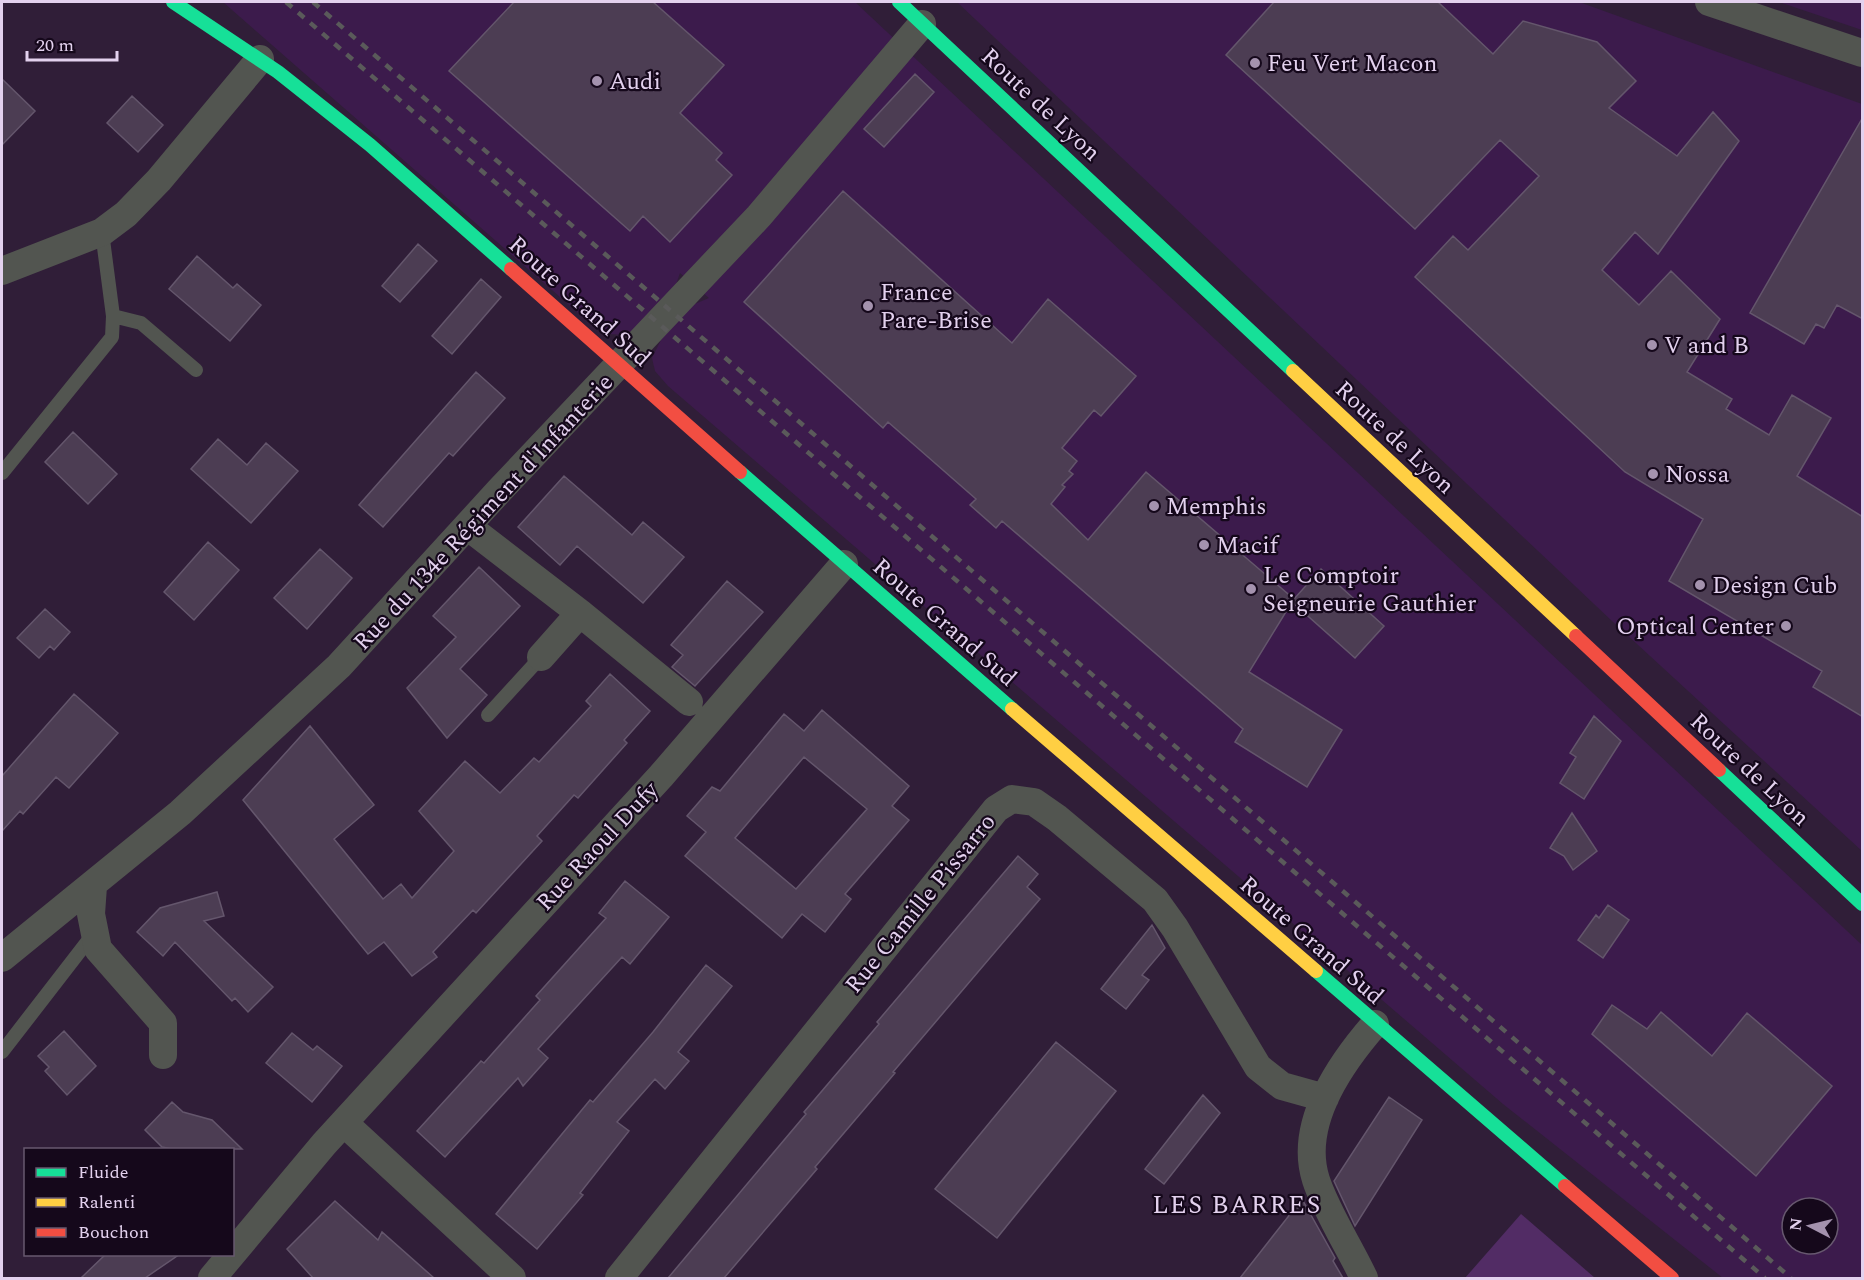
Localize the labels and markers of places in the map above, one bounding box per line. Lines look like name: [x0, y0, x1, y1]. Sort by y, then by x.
place label: Feu Vert Macon: [1267, 46, 1438, 82]
marker: Feu Vert Macon: [1248, 56, 1262, 70]
place label: Audi: [609, 64, 661, 100]
marker: Audi: [590, 74, 604, 88]
place label: France Pare-Brise: [880, 275, 992, 339]
marker: France Pare-Brise: [861, 299, 875, 313]
place label: V and B: [1664, 328, 1749, 364]
marker: V and B: [1645, 338, 1659, 352]
place label: Nossa: [1665, 457, 1730, 493]
marker: Nossa: [1646, 467, 1660, 481]
place label: Memphis: [1166, 489, 1267, 525]
marker: Memphis: [1147, 499, 1161, 513]
place label: Macif: [1216, 528, 1280, 564]
marker: Macif: [1197, 538, 1211, 552]
place label: Le Comptoir Seigneurie Gauthier: [1263, 558, 1477, 622]
place label: Design Cub: [1712, 568, 1837, 604]
marker: Design Cub: [1693, 578, 1707, 592]
marker: Le Comptoir Seigneurie Gauthier: [1244, 582, 1258, 596]
place label: Optical Center: [1616, 609, 1774, 645]
marker: Optical Center: [1779, 619, 1793, 633]

